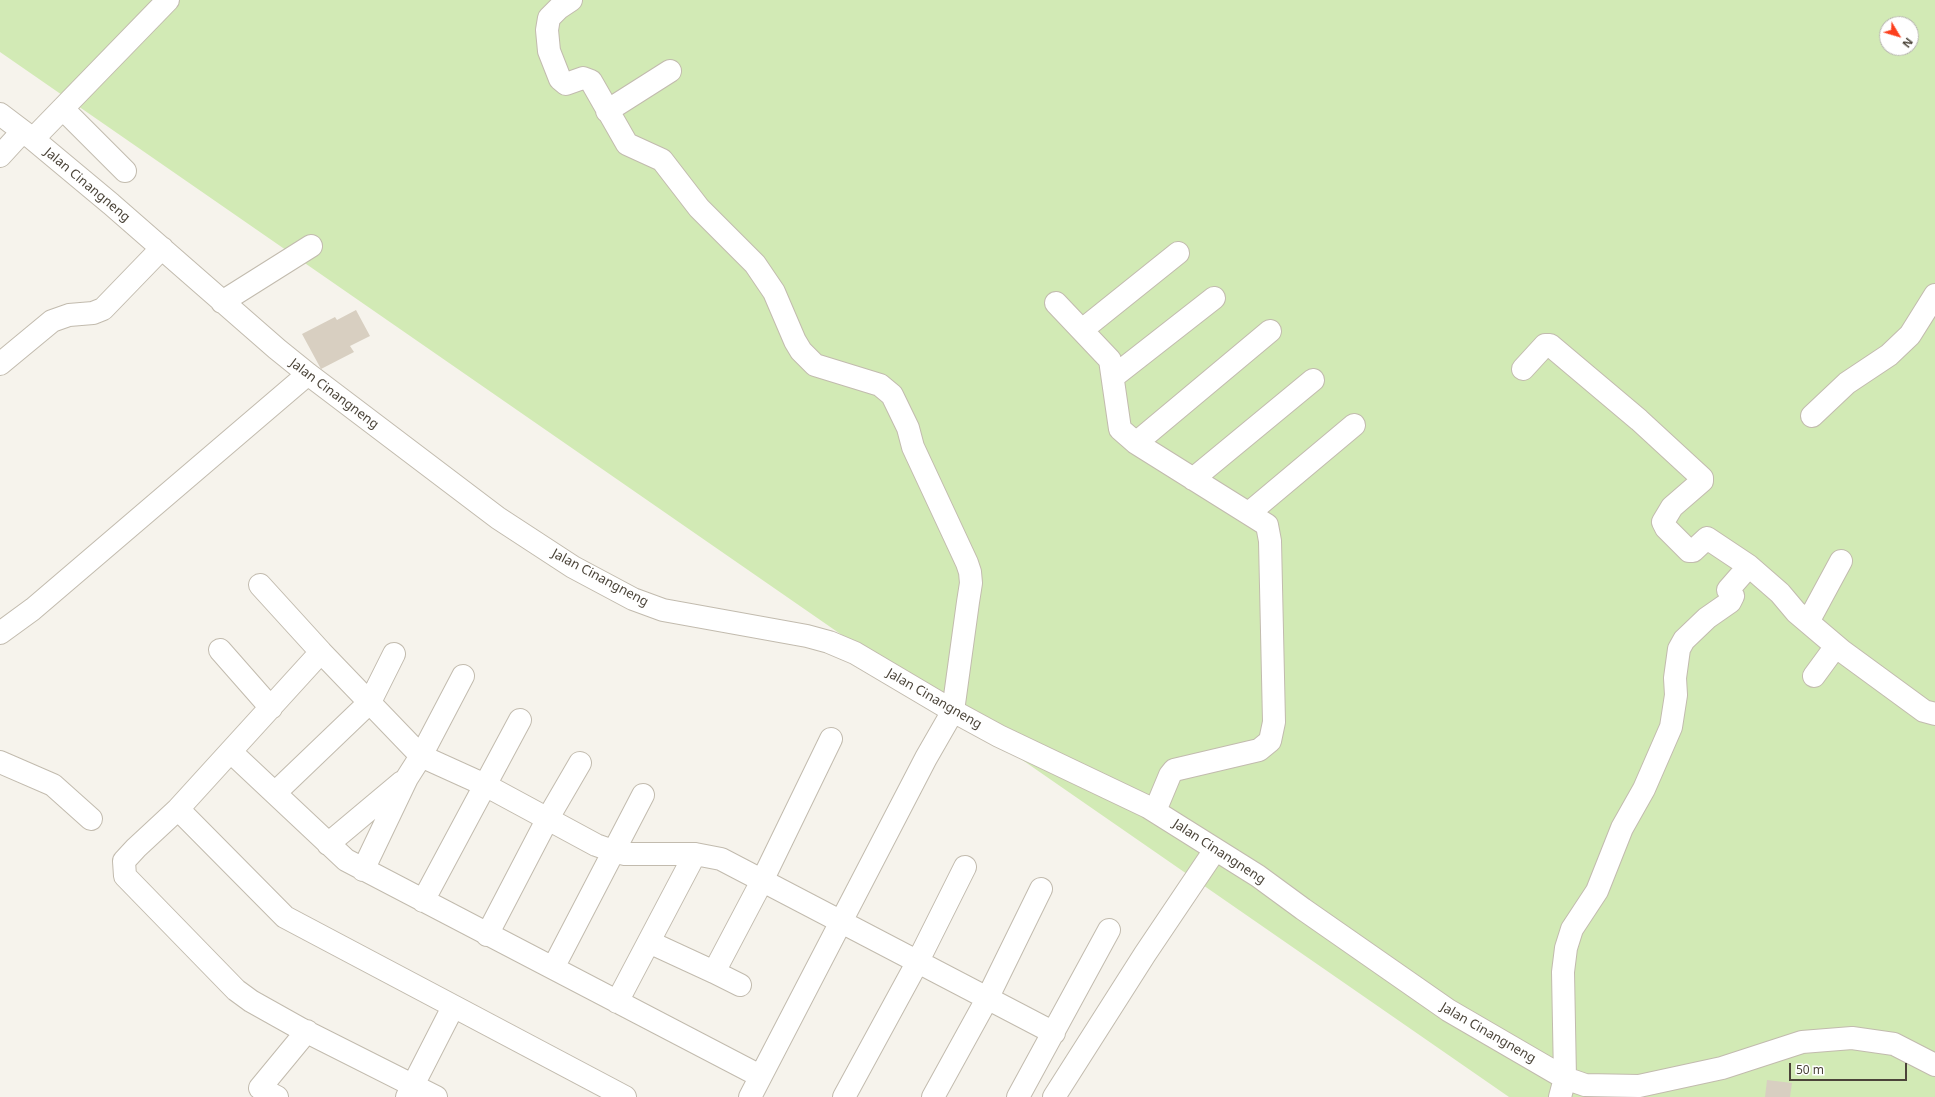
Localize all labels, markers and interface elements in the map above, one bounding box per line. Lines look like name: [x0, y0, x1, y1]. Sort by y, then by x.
north arrow: [1879, 16, 1919, 56]
text: N: [1899, 35, 1917, 51]
street label: Jalan Cinangneng: [41, 145, 133, 225]
street label: Jalan Cinangneng: [286, 356, 382, 432]
street label: Jalan Cinangneng: [549, 546, 651, 610]
street label: Jalan Cinangneng: [884, 665, 984, 733]
street label: Jalan Cinangneng: [1170, 816, 1268, 888]
street label: Jalan Cinangneng: [1438, 999, 1538, 1067]
scale bar: [1791, 1055, 1909, 1081]
text: 50 m: [1796, 1061, 1824, 1078]

